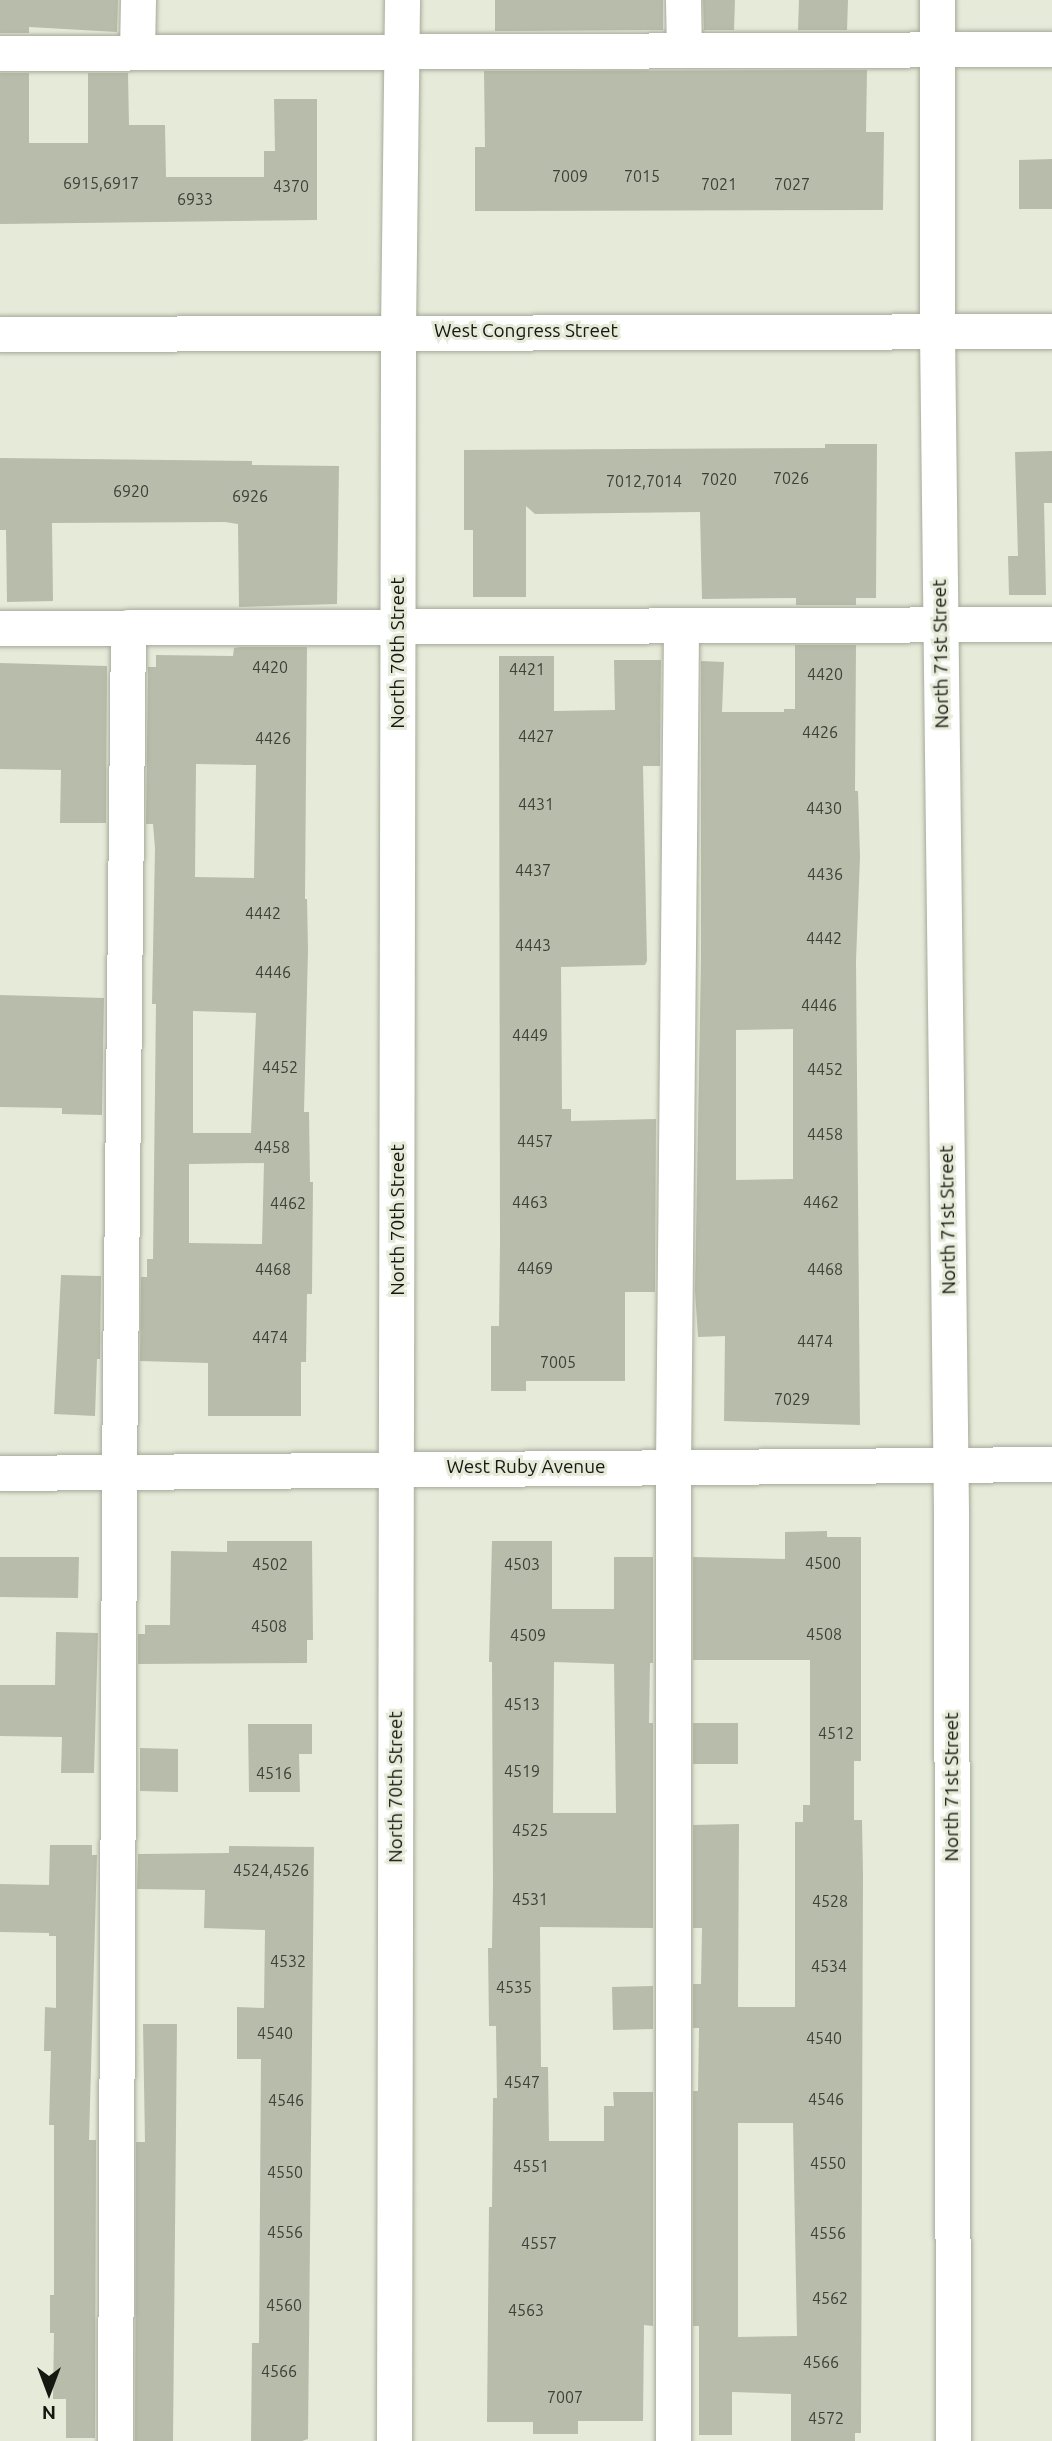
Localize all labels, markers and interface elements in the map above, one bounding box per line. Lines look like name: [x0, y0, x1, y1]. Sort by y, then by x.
house number: 7009: [552, 166, 588, 186]
house number: 7015: [624, 166, 660, 186]
house number: 6915,6917: [63, 173, 139, 193]
house number: 7021: [701, 174, 737, 194]
house number: 7027: [774, 174, 810, 194]
house number: 4370: [273, 176, 309, 196]
house number: 6933: [177, 189, 213, 209]
street label: West Congress Street: [434, 320, 618, 342]
house number: 7026: [773, 468, 809, 488]
house number: 7020: [701, 469, 737, 489]
house number: 7012,7014: [606, 471, 682, 491]
house number: 6920: [113, 481, 149, 501]
house number: 6926: [232, 486, 268, 506]
street label: North 70th Street: [387, 577, 409, 729]
street label: North 71st Street: [928, 579, 954, 729]
house number: 4420: [252, 657, 288, 677]
house number: 4421: [509, 659, 545, 679]
house number: 4420: [807, 664, 843, 684]
house number: 4426: [802, 722, 838, 742]
house number: 4427: [518, 726, 554, 746]
house number: 4426: [255, 728, 291, 748]
house number: 4431: [518, 794, 554, 814]
house number: 4430: [806, 798, 842, 818]
house number: 4437: [515, 860, 551, 880]
house number: 4436: [807, 864, 843, 884]
house number: 4442: [245, 903, 281, 923]
house number: 4442: [806, 928, 842, 948]
house number: 4443: [515, 935, 551, 955]
house number: 4446: [255, 962, 291, 982]
house number: 4446: [801, 995, 837, 1015]
house number: 4449: [512, 1025, 548, 1045]
house number: 4452: [262, 1057, 298, 1077]
house number: 4452: [807, 1059, 843, 1079]
house number: 4458: [807, 1124, 843, 1144]
house number: 4457: [517, 1131, 553, 1151]
house number: 4458: [254, 1137, 290, 1157]
street label: North 70th Street: [387, 1144, 409, 1296]
street label: North 71st Street: [935, 1145, 961, 1295]
house number: 4463: [512, 1192, 548, 1212]
house number: 4462: [803, 1192, 839, 1212]
house number: 4462: [270, 1193, 306, 1213]
house number: 4469: [517, 1258, 553, 1278]
house number: 4468: [255, 1259, 291, 1279]
house number: 4468: [807, 1259, 843, 1279]
house number: 4474: [252, 1327, 288, 1347]
house number: 4474: [797, 1331, 833, 1351]
house number: 7005: [540, 1352, 576, 1372]
house number: 7029: [774, 1389, 810, 1409]
street label: West Ruby Avenue: [446, 1456, 606, 1478]
house number: 4500: [805, 1553, 841, 1573]
house number: 4502: [252, 1554, 288, 1574]
house number: 4503: [504, 1554, 540, 1574]
house number: 4508: [251, 1616, 287, 1636]
house number: 4508: [806, 1624, 842, 1644]
house number: 4509: [510, 1625, 546, 1645]
house number: 4513: [504, 1694, 540, 1714]
street label: North 70th Street: [385, 1711, 407, 1863]
street label: North 71st Street: [941, 1712, 963, 1862]
house number: 4512: [818, 1723, 854, 1743]
house number: 4519: [504, 1761, 540, 1781]
house number: 4516: [256, 1763, 292, 1783]
house number: 4525: [512, 1820, 548, 1840]
house number: 4524,4526: [233, 1860, 309, 1880]
house number: 4531: [512, 1889, 548, 1909]
house number: 4528: [812, 1891, 848, 1911]
house number: 4532: [270, 1951, 306, 1971]
house number: 4534: [811, 1956, 847, 1976]
house number: 4535: [496, 1977, 532, 1997]
house number: 4540: [257, 2023, 293, 2043]
house number: 4540: [806, 2028, 842, 2048]
house number: 4547: [504, 2072, 540, 2092]
house number: 4546: [808, 2089, 844, 2109]
house number: 4546: [268, 2090, 304, 2110]
house number: 4550: [810, 2153, 846, 2173]
house number: 4551: [513, 2156, 549, 2176]
house number: 4550: [267, 2162, 303, 2182]
house number: 4556: [267, 2222, 303, 2242]
house number: 4556: [810, 2223, 846, 2243]
house number: 4557: [521, 2233, 557, 2253]
house number: 4562: [812, 2288, 848, 2308]
house number: 4560: [266, 2295, 302, 2315]
house number: 4563: [508, 2300, 544, 2320]
house number: 4566: [803, 2352, 839, 2372]
north arrow: [14, 2357, 84, 2427]
house number: 4566: [261, 2361, 297, 2381]
house number: 7007: [547, 2387, 583, 2407]
text: N: [42, 2402, 56, 2424]
house number: 4572: [808, 2408, 844, 2428]

